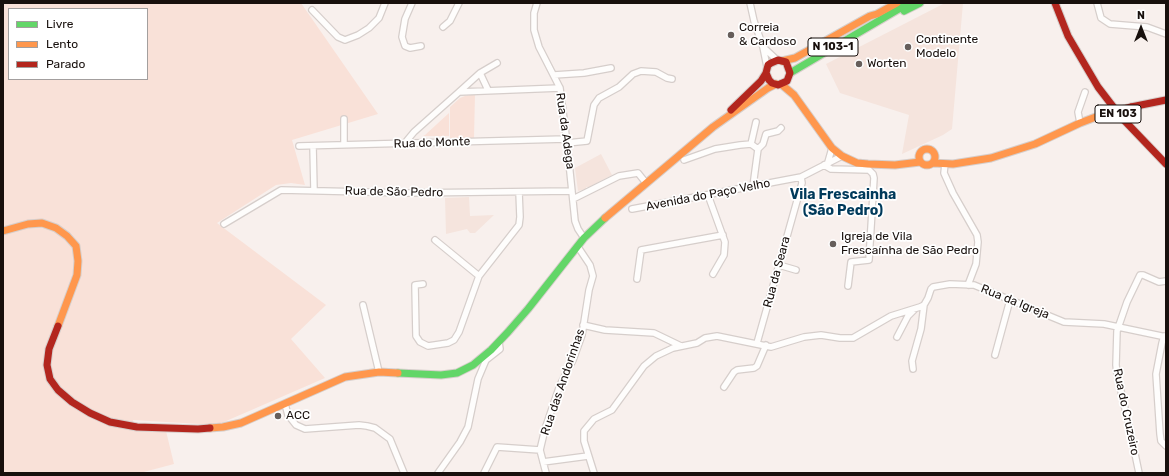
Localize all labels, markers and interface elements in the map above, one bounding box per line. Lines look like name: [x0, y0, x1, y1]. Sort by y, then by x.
legend: [8, 8, 148, 80]
north arrow: [1121, 8, 1161, 48]
text: N: [1137, 9, 1145, 22]
text: Livre: [46, 17, 73, 31]
place label: Correia & Cardoso: [739, 21, 796, 49]
marker: Correia & Cardoso: [726, 30, 736, 40]
place label: Continente Modelo: [916, 33, 978, 61]
text: Lento: [46, 37, 78, 51]
road number: N 103-1: [808, 38, 858, 56]
marker: Continente Modelo: [903, 42, 913, 52]
text: Parado: [46, 57, 85, 71]
place label: Worten: [867, 57, 906, 71]
marker: Worten: [854, 59, 864, 69]
street label: Rua da Adega: [553, 92, 577, 170]
road number: EN 103: [1095, 105, 1141, 123]
street label: Rua do Monte: [393, 134, 471, 152]
street label: Avenida do Paço Velho: [645, 176, 771, 214]
street label: Rua de São Pedro: [345, 184, 443, 200]
district label: Vila Frescainha (São Pedro): [790, 187, 896, 220]
place label: Igreja de Vila Frescaínha de São Pedro: [841, 230, 979, 258]
street label: Rua da Seara: [761, 235, 793, 309]
marker: Igreja de Vila Frescaínha de São Pedro: [828, 239, 838, 249]
street label: Rua da Igreja: [979, 282, 1051, 322]
street label: Rua das Andorinhas: [538, 327, 588, 437]
street label: Rua do Cruzeiro: [1110, 367, 1142, 457]
place label: ACC: [286, 409, 310, 423]
marker: ACC: [273, 411, 283, 421]

